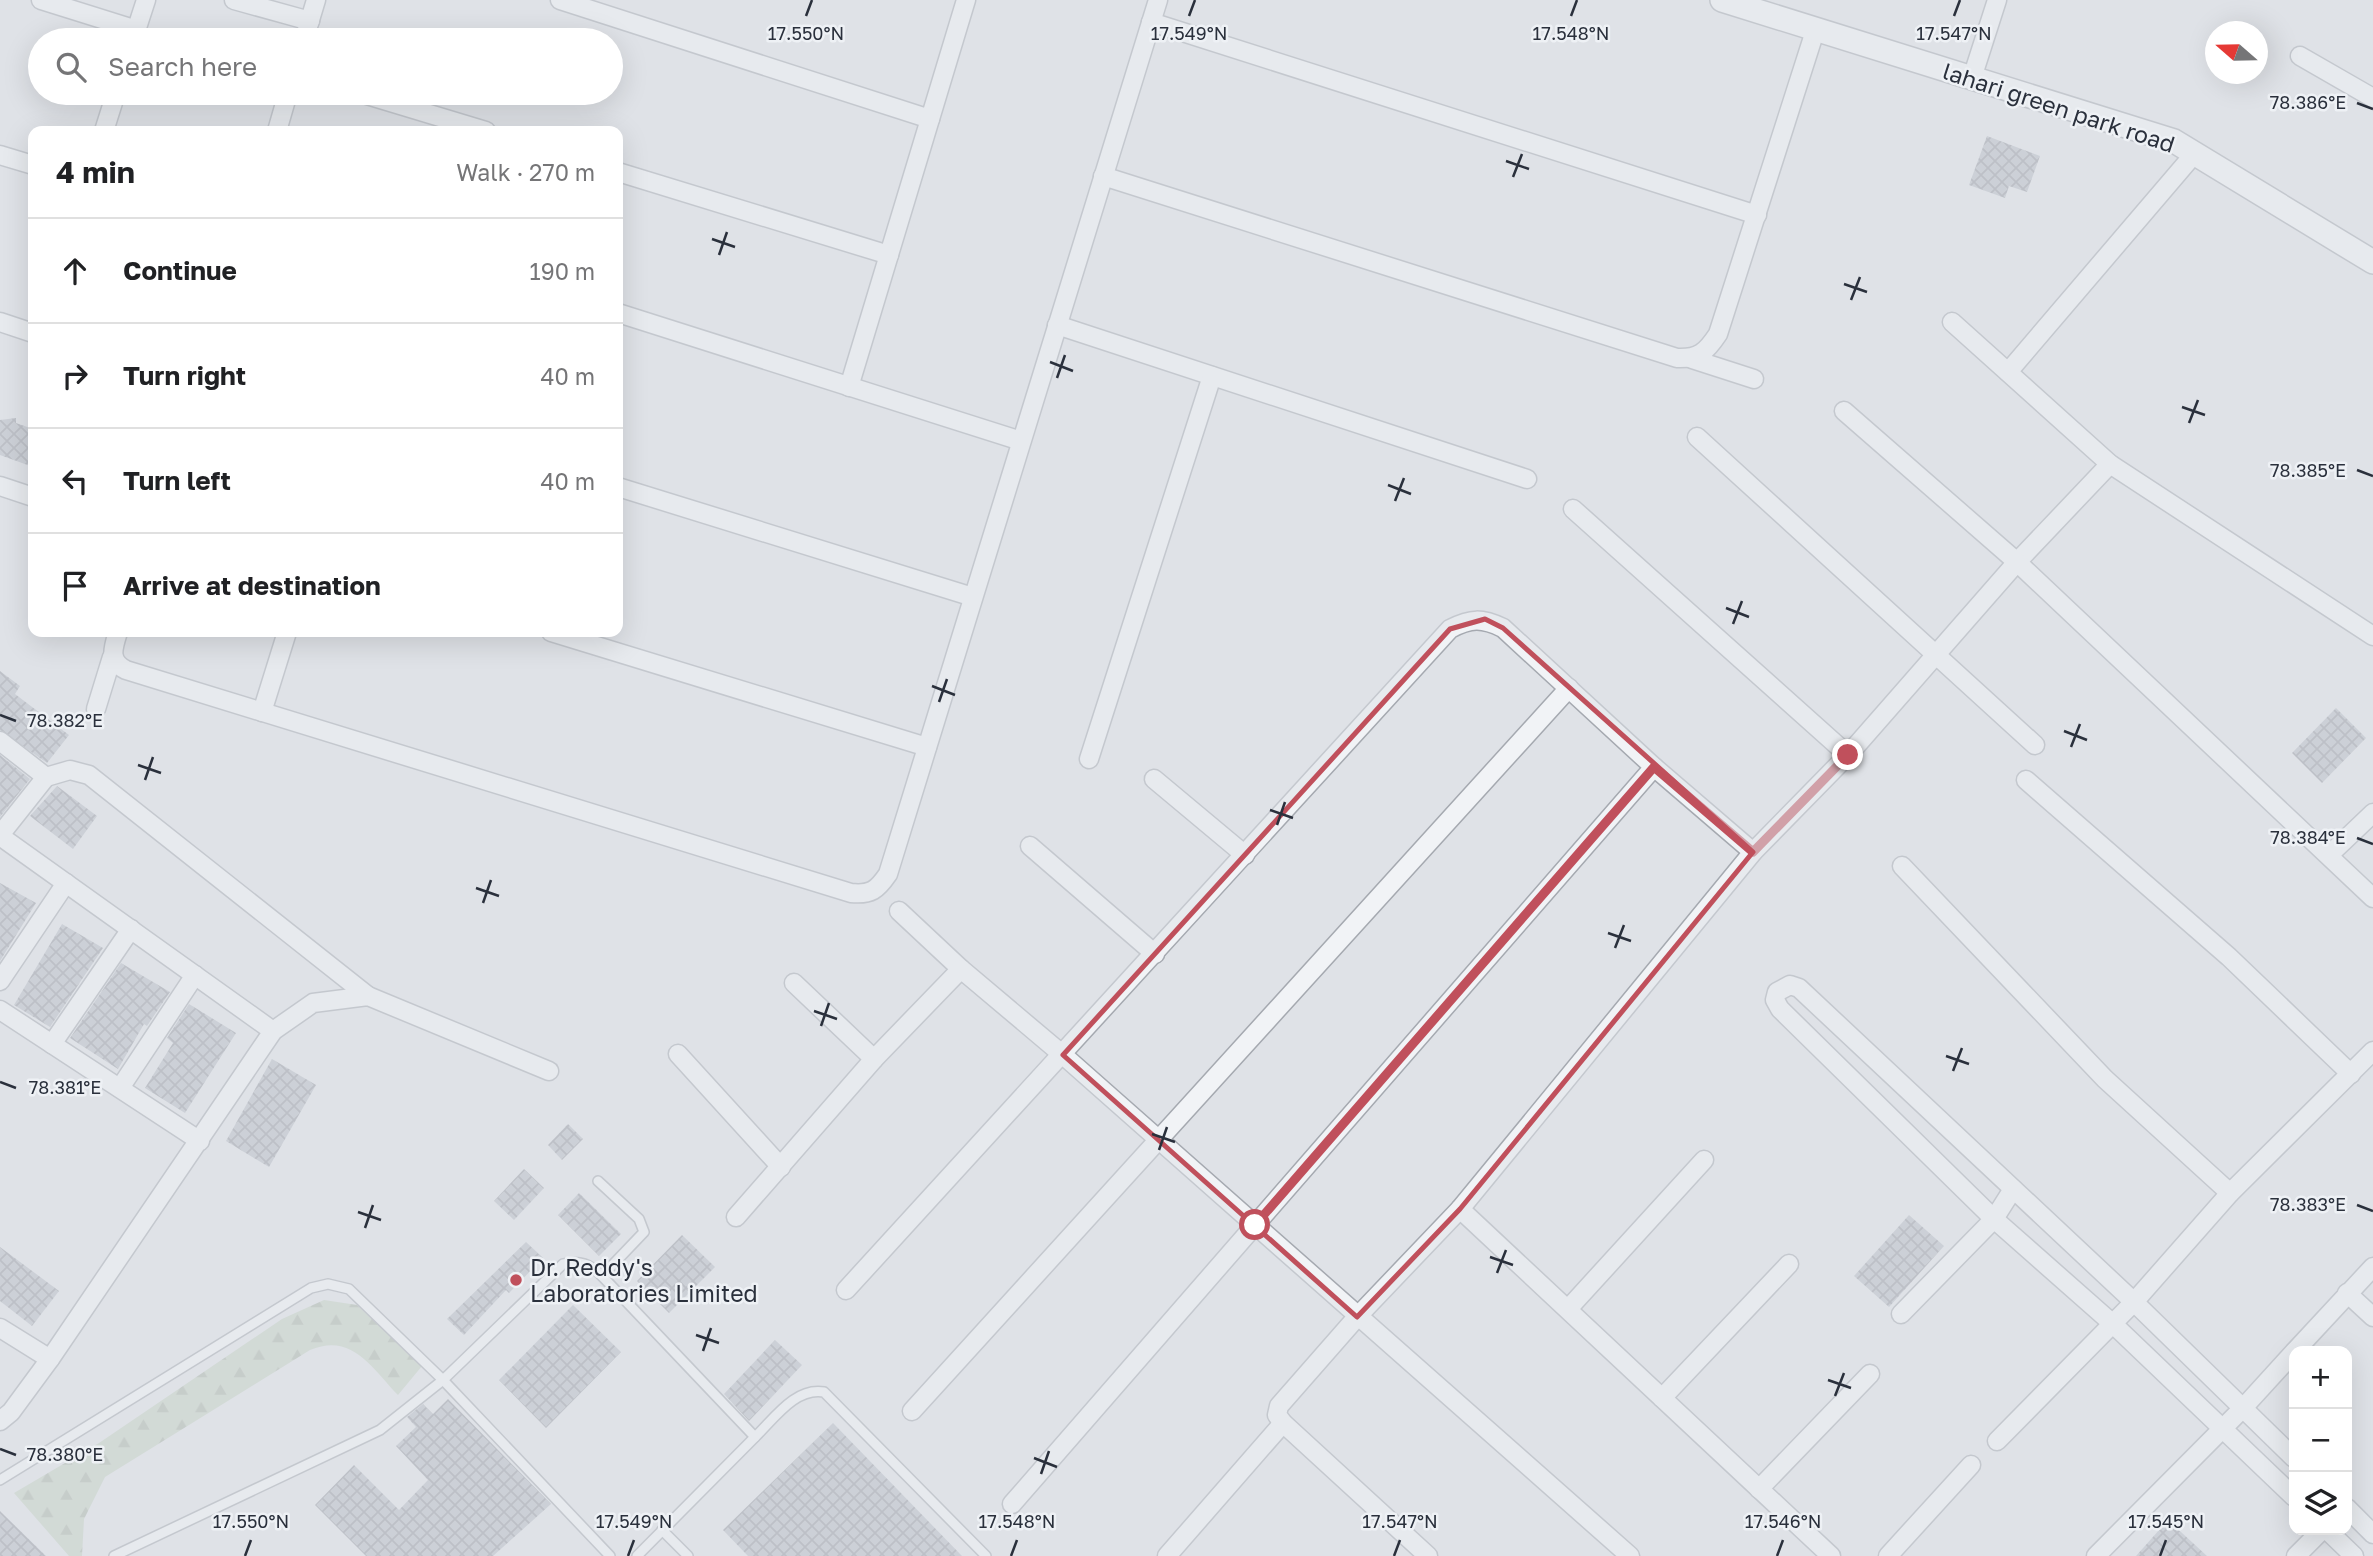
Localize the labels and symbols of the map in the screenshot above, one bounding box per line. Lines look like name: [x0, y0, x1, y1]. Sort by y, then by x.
north arrow: [2205, 21, 2268, 84]
text: 17.550°N: [768, 22, 844, 44]
text: 17.549°N: [1151, 22, 1227, 44]
text: 17.548°N: [1533, 22, 1609, 44]
text: 17.547°N: [1916, 22, 1992, 44]
street label: lahari green park road: [1939, 56, 2179, 158]
text: 78.386°E: [2270, 91, 2346, 113]
text: 78.385°E: [2270, 459, 2346, 481]
text: 78.382°E: [27, 709, 103, 731]
route end: [1832, 739, 1863, 770]
text: 78.384°E: [2270, 826, 2346, 848]
text: 78.381°E: [29, 1076, 101, 1098]
text: 78.383°E: [2270, 1193, 2346, 1215]
route start: [1239, 1209, 1270, 1240]
place label: Dr. Reddy's Laboratories Limited: [530, 1253, 758, 1307]
marker: Dr. Reddy's Laboratories Limited: [508, 1272, 524, 1288]
text: 78.380°E: [27, 1443, 103, 1465]
text: 17.550°N: [213, 1510, 289, 1532]
text: 17.549°N: [596, 1510, 672, 1532]
text: 17.548°N: [979, 1510, 1055, 1532]
text: 17.547°N: [1362, 1510, 1438, 1532]
text: 17.546°N: [1745, 1510, 1821, 1532]
text: 17.545°N: [2128, 1510, 2204, 1532]

